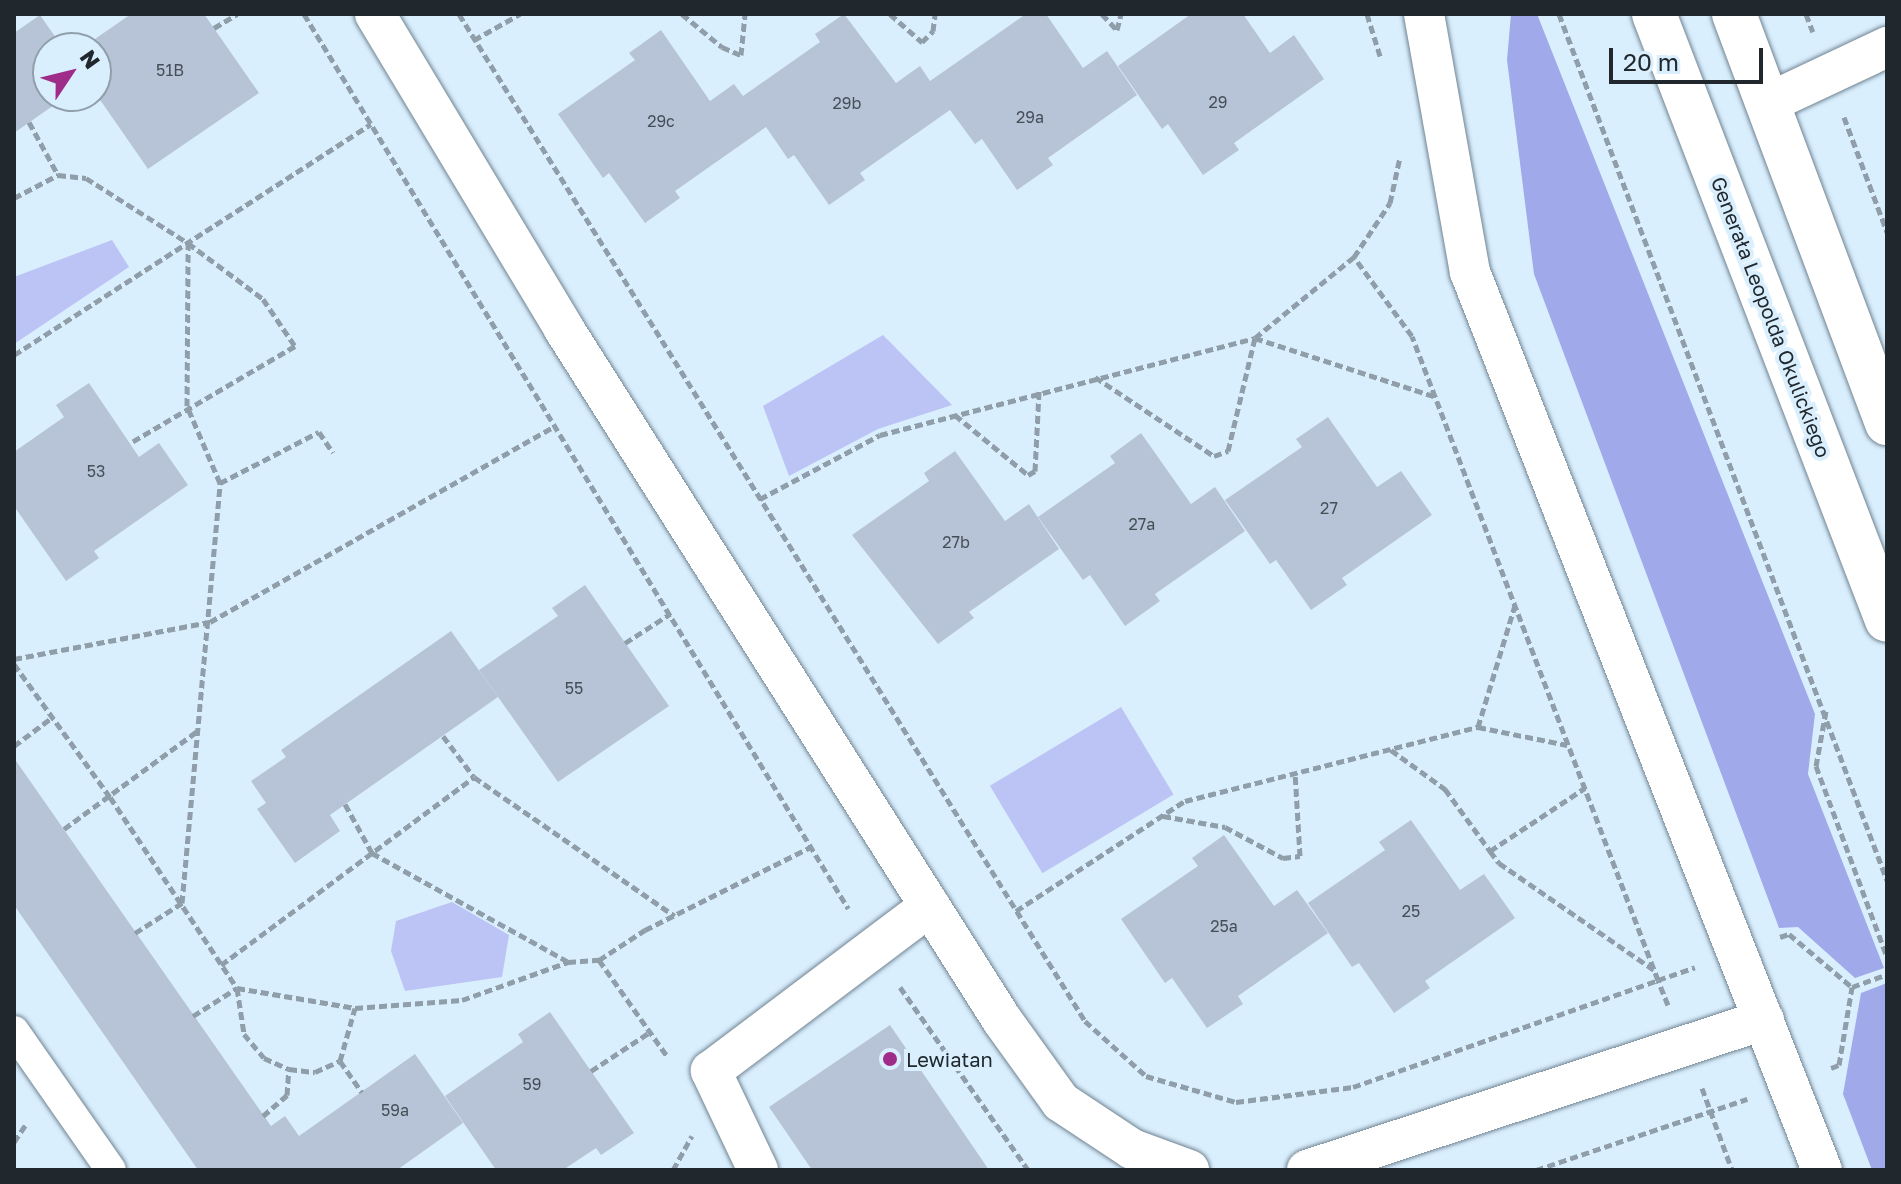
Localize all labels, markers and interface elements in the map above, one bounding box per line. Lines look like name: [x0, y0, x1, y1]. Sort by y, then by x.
north arrow: [32, 32, 112, 112]
scale bar: [1613, 32, 1767, 82]
text: N: [75, 44, 106, 74]
text: 20 m: [1623, 47, 1679, 76]
house number: 51B: [156, 60, 184, 80]
house number: 29: [1209, 92, 1227, 112]
house number: 29b: [833, 93, 861, 113]
house number: 29a: [1016, 107, 1044, 127]
house number: 29c: [647, 111, 675, 131]
street label: Generała Leopolda Okulickiego: [1706, 173, 1836, 461]
house number: 53: [87, 461, 105, 481]
house number: 27: [1320, 498, 1338, 518]
house number: 27a: [1129, 514, 1155, 534]
house number: 27b: [942, 532, 970, 552]
house number: 55: [565, 678, 583, 698]
house number: 25: [1402, 901, 1420, 921]
house number: 25a: [1210, 916, 1238, 936]
place label: Lewiatan: [906, 1047, 993, 1071]
marker: Lewiatan: [881, 1050, 899, 1068]
house number: 59: [523, 1074, 541, 1094]
house number: 59a: [381, 1100, 409, 1120]

